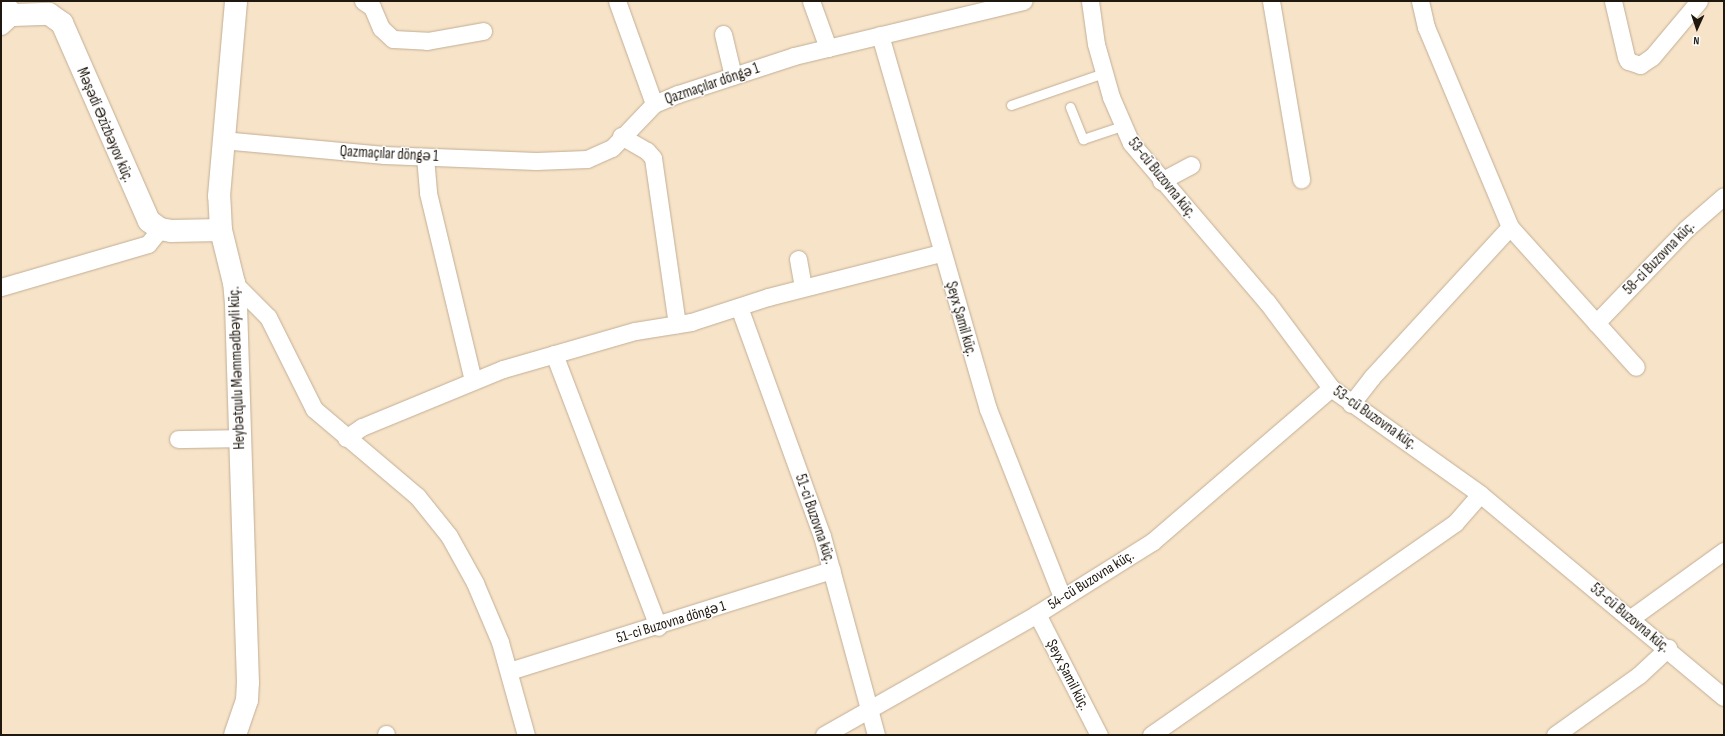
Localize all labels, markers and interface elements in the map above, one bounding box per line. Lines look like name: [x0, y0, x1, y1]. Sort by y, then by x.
north arrow: [1677, 8, 1717, 48]
text: N: [1693, 34, 1700, 47]
street label: Qazmaçılar döngə 1: [662, 59, 762, 109]
street label: Məşədi Əzizbəyov küç.: [73, 65, 137, 185]
street label: 53-cü Buzovna küç.: [1124, 134, 1200, 222]
street label: Qazmaçılar döngə 1: [339, 142, 439, 166]
street label: 58-ci Buzovna küç.: [1620, 218, 1698, 298]
street label: Şeyx Şamil küç.: [942, 279, 980, 359]
street label: Heybətqulu Məmmədbəyli küç.: [225, 286, 249, 450]
street label: 53-cü Buzovna küç.: [1330, 382, 1420, 454]
street label: 51-ci Buzovna küç.: [791, 472, 839, 566]
street label: 54-cü Buzovna küç.: [1045, 546, 1137, 614]
street label: 53-cü Buzovna küç.: [1587, 580, 1673, 656]
street label: 51-ci Buzovna döngə 1: [614, 597, 728, 647]
street label: Şeyx Şamil küç.: [1042, 637, 1094, 713]

